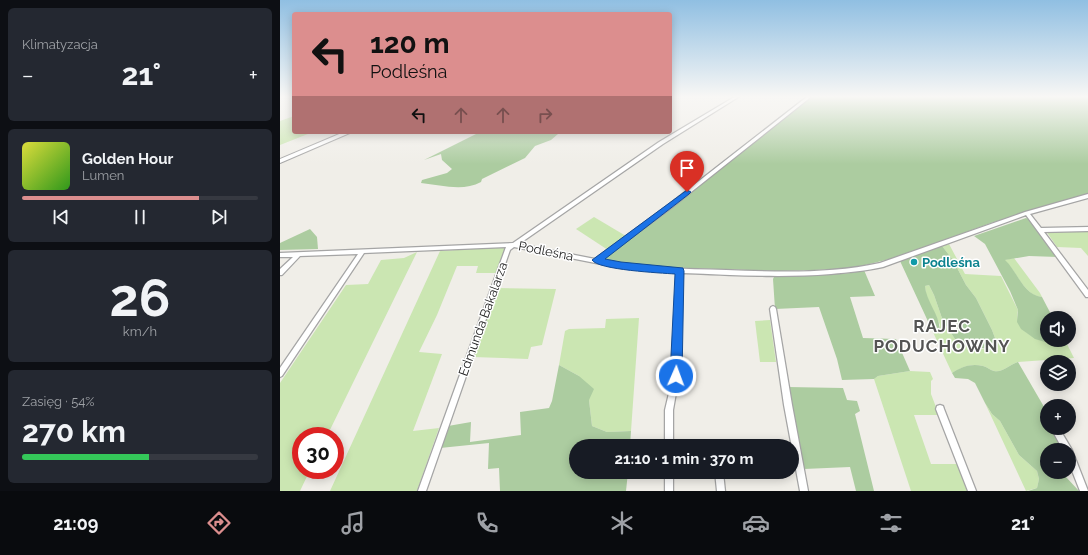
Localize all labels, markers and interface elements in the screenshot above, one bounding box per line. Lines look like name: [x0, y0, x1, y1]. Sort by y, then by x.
text: 120 m: [370, 27, 450, 60]
icon: left: [304, 28, 356, 80]
text: Klimatyzacja: [22, 37, 98, 52]
text: 21°: [122, 57, 161, 92]
text: Podleśna: [370, 61, 447, 82]
text: −: [22, 62, 34, 88]
text: +: [249, 62, 258, 88]
icon: left: [408, 104, 430, 126]
icon: ahead: [450, 104, 472, 126]
icon: ahead: [492, 104, 514, 126]
icon: right: [534, 104, 556, 126]
text: Golden Hour: [82, 150, 173, 168]
pin: [670, 151, 704, 192]
icon: arrive: [676, 157, 698, 179]
text: Lumen: [82, 168, 124, 183]
icon: previous: [50, 206, 72, 228]
icon: pause: [129, 206, 151, 228]
icon: next: [208, 206, 230, 228]
street label: Podleśna: [517, 238, 575, 264]
place label: Podleśna: [922, 255, 980, 270]
marker: Podleśna: [909, 257, 919, 267]
street label: Edmunda Bakalarza: [455, 260, 511, 378]
text: 26: [110, 267, 170, 328]
map controls: [1040, 311, 1076, 479]
button: sound: [1040, 311, 1076, 347]
district label: RAJEC PODUCHOWNY: [873, 316, 1011, 356]
text: km/h: [123, 324, 157, 339]
position arrow: [655, 355, 697, 397]
button: layers: [1040, 355, 1076, 391]
text: Zasięg · 54%: [22, 394, 95, 409]
button: +: [1040, 399, 1076, 435]
text: 270 km: [22, 414, 126, 449]
speed limit sign: 30: [292, 427, 344, 479]
button: −: [1040, 443, 1076, 479]
text: 21:10 · 1 min · 370 m: [615, 450, 753, 468]
icon: directions: [205, 509, 233, 537]
icon: music: [339, 509, 367, 537]
icon: phone: [473, 509, 501, 537]
icon: climate: [608, 509, 636, 537]
icon: car: [742, 509, 770, 537]
icon: filters: [877, 509, 905, 537]
text: 21:09: [53, 513, 98, 534]
text: 21°: [1011, 513, 1035, 534]

